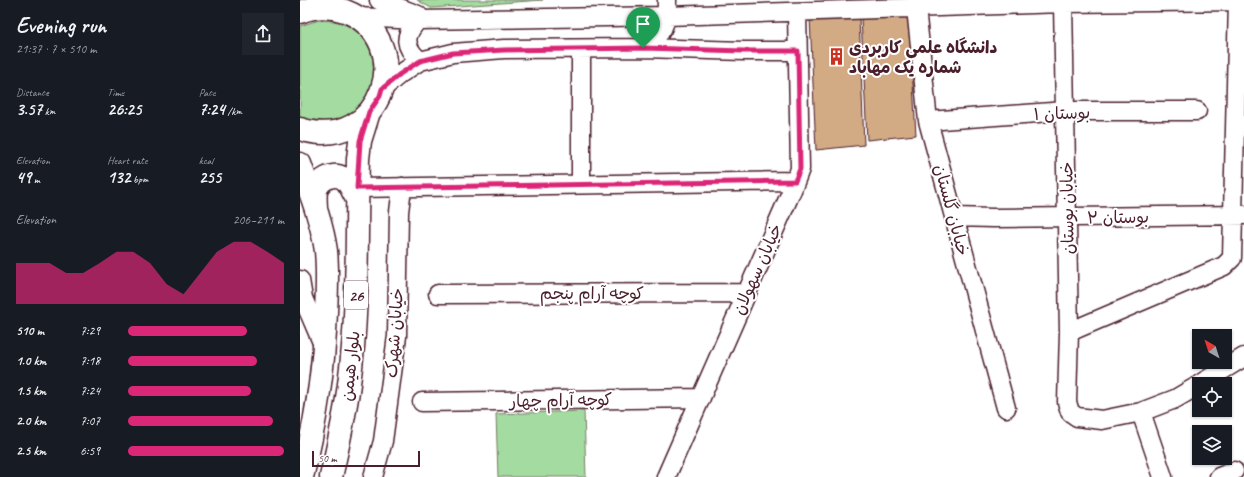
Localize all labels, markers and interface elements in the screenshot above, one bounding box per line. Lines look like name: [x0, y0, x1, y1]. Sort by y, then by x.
pin: [626, 7.0, 660, 48]
text: Evening run: [16, 12, 106, 40]
button: share: [242, 13, 284, 55]
icon: arrive: [632, 13, 654, 35]
place label: دانشگاه علمی کاربردی شماره یک مهاباد: [849, 37, 997, 78]
text: 21:37 · 7 × 510 m: [16, 41, 97, 57]
building icon: دانشگاه علمی کاربردی شماره یک مهاباد: [826, 47, 846, 67]
text: Distance: [16, 85, 49, 99]
text: Time: [107, 85, 124, 99]
text: Pace: [199, 85, 216, 99]
text: 3.57: [16, 99, 42, 120]
text: 26:25: [107, 99, 141, 120]
text: 7:24: [199, 99, 225, 120]
street label: بوستان ۱: [1033, 102, 1091, 125]
text: km: [42, 104, 55, 118]
text: /km: [225, 104, 242, 118]
text: Elevation: [16, 153, 50, 167]
text: Heart rate: [107, 153, 147, 167]
text: kcal: [199, 153, 213, 167]
street label: خیابان گلستان: [929, 162, 974, 258]
street label: خیابان بوستان: [1056, 162, 1079, 254]
text: 49: [16, 167, 31, 188]
text: 132: [107, 167, 130, 188]
text: 255: [199, 167, 221, 188]
text: m: [31, 172, 40, 186]
text: bpm: [130, 172, 148, 186]
street label: بوستان ۲: [1087, 206, 1149, 229]
text: Elevation: [16, 212, 56, 228]
text: 206–211 m: [233, 212, 284, 228]
street label: خیابان سهولان: [728, 220, 787, 318]
road number: 26: [344, 281, 368, 309]
street label: کوچه آرام پنجم: [540, 283, 644, 306]
street label: خیابان شهرک: [381, 287, 408, 379]
text: 510 m: [16, 323, 44, 339]
text: 7:29: [80, 323, 100, 339]
north arrow: [1192, 329, 1232, 369]
map controls: [1192, 329, 1232, 465]
street label: بلوار هیمن: [336, 330, 365, 402]
text: 1.0 km: [16, 353, 46, 369]
text: 7:18: [80, 353, 100, 369]
button: locate: [1192, 377, 1232, 417]
text: 1.5 km: [16, 383, 46, 399]
text: 7:24: [80, 383, 100, 399]
street label: کوچه آرام چهار: [508, 389, 613, 414]
text: 2.0 km: [16, 413, 46, 429]
text: 7:07: [80, 413, 100, 429]
button: layers: [1192, 425, 1232, 465]
text: 2.5 km: [16, 443, 46, 459]
text: 6:59: [80, 443, 100, 459]
scale bar: [312, 449, 420, 468]
text: 50 m: [318, 451, 337, 465]

